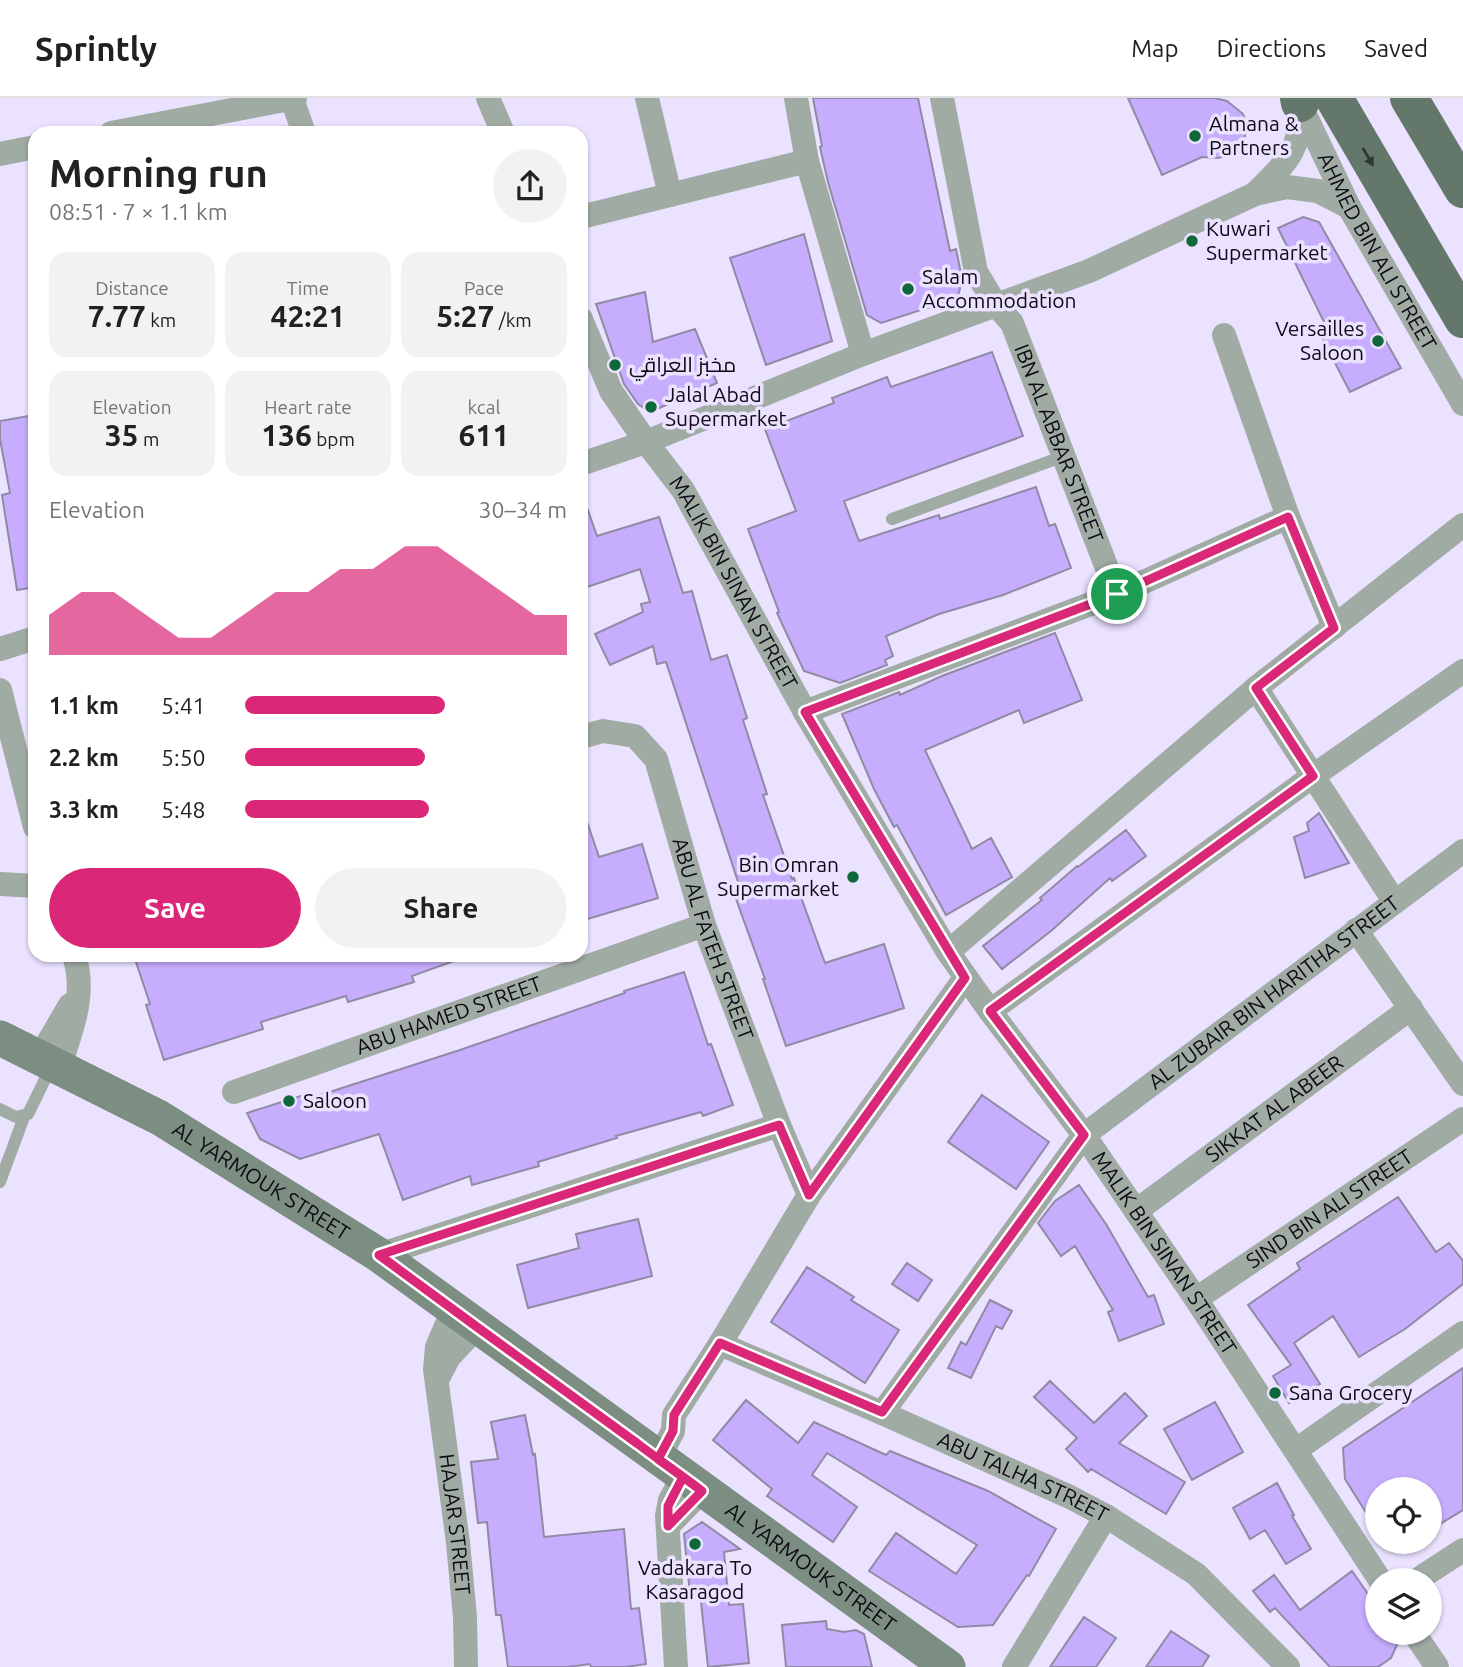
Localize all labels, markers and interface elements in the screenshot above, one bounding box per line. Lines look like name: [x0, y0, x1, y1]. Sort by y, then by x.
text: Sprintly: [35, 30, 157, 67]
text: Map: [1131, 35, 1178, 62]
text: Directions: [1216, 35, 1326, 62]
text: Saved: [1364, 35, 1428, 62]
place label: Almana & Partners: [1209, 111, 1299, 159]
marker: Almana & Partners: [1187, 128, 1203, 144]
street label: AHMED BIN ALI STREET: [1314, 148, 1442, 354]
one-way arrow: [1362, 148, 1375, 167]
button: share: [493, 149, 567, 223]
text: Morning run: [49, 152, 268, 194]
text: 08:51 · 7 × 1.1 km: [49, 199, 228, 224]
place label: Kuwari Supermarket: [1206, 216, 1328, 264]
marker: Kuwari Supermarket: [1184, 233, 1200, 249]
place label: Salam Accommodation: [922, 264, 1077, 312]
text: Distance: [95, 277, 169, 299]
text: Time: [287, 277, 329, 299]
text: Pace: [464, 277, 504, 299]
marker: Salam Accommodation: [900, 281, 916, 297]
text: 7.77: [88, 299, 146, 333]
text: 42:21: [270, 299, 346, 333]
text: 5:27: [436, 299, 494, 333]
text: km: [146, 309, 176, 331]
text: /km: [494, 309, 532, 331]
place label: Versailles Saloon: [1275, 316, 1364, 364]
marker: Versailles Saloon: [1370, 333, 1386, 349]
street label: IBN AL ABBAR STREET: [1010, 340, 1109, 546]
place label: مخبز العراقي: [629, 352, 736, 381]
marker: مخبز العراقي: [607, 357, 623, 373]
place label: Jalal Abad Supermarket: [665, 382, 787, 430]
text: Elevation: [92, 396, 172, 418]
text: Heart rate: [264, 396, 352, 418]
text: kcal: [468, 396, 500, 418]
marker: Jalal Abad Supermarket: [643, 399, 659, 415]
text: 35: [105, 418, 139, 452]
text: 136: [261, 418, 312, 452]
text: 611: [459, 418, 509, 452]
text: m: [139, 428, 159, 450]
text: bpm: [312, 428, 355, 450]
street label: MALIK BIN SINAN STREET: [665, 471, 803, 693]
text: Elevation: [49, 497, 145, 522]
text: 30–34 m: [479, 497, 567, 522]
pin: [1087, 564, 1147, 624]
icon: arrive: [1098, 575, 1136, 613]
text: 1.1 km: [49, 693, 119, 718]
text: 5:41: [161, 693, 206, 718]
text: 2.2 km: [49, 745, 119, 770]
text: 5:50: [161, 745, 206, 770]
text: 3.3 km: [49, 797, 119, 822]
text: 5:48: [161, 797, 206, 822]
street label: ABU AL FATEH STREET: [668, 835, 759, 1043]
place label: Bin Omran Supermarket: [717, 852, 839, 900]
button: Save: [49, 868, 301, 948]
button: Share: [315, 868, 567, 948]
marker: Bin Omran Supermarket: [845, 869, 861, 885]
street label: AL ZUBAIR BIN HARITHA STREET: [1143, 890, 1404, 1093]
street label: ABU HAMED STREET: [353, 971, 545, 1059]
street label: SIKKAT AL ABEER: [1200, 1050, 1347, 1167]
place label: Saloon: [303, 1088, 367, 1112]
marker: Saloon: [281, 1093, 297, 1109]
street label: AL YARMOUK STREET: [169, 1116, 355, 1245]
street label: SIND BIN ALI STREET: [1241, 1143, 1417, 1273]
street label: MALIK BIN SINAN STREET: [1088, 1147, 1242, 1359]
place label: Sana Grocery: [1289, 1380, 1412, 1404]
marker: Sana Grocery: [1267, 1385, 1283, 1401]
street label: ABU TALHA STREET: [934, 1427, 1113, 1526]
street label: HAJAR STREET: [435, 1452, 476, 1596]
map controls: [1365, 1477, 1442, 1645]
button: locate: [1365, 1477, 1442, 1554]
street label: AL YARMOUK STREET: [721, 1497, 901, 1636]
marker: Vadakara To Kasaragod: [687, 1536, 703, 1552]
place label: Vadakara To Kasaragod: [638, 1555, 752, 1603]
button: layers: [1365, 1568, 1442, 1645]

